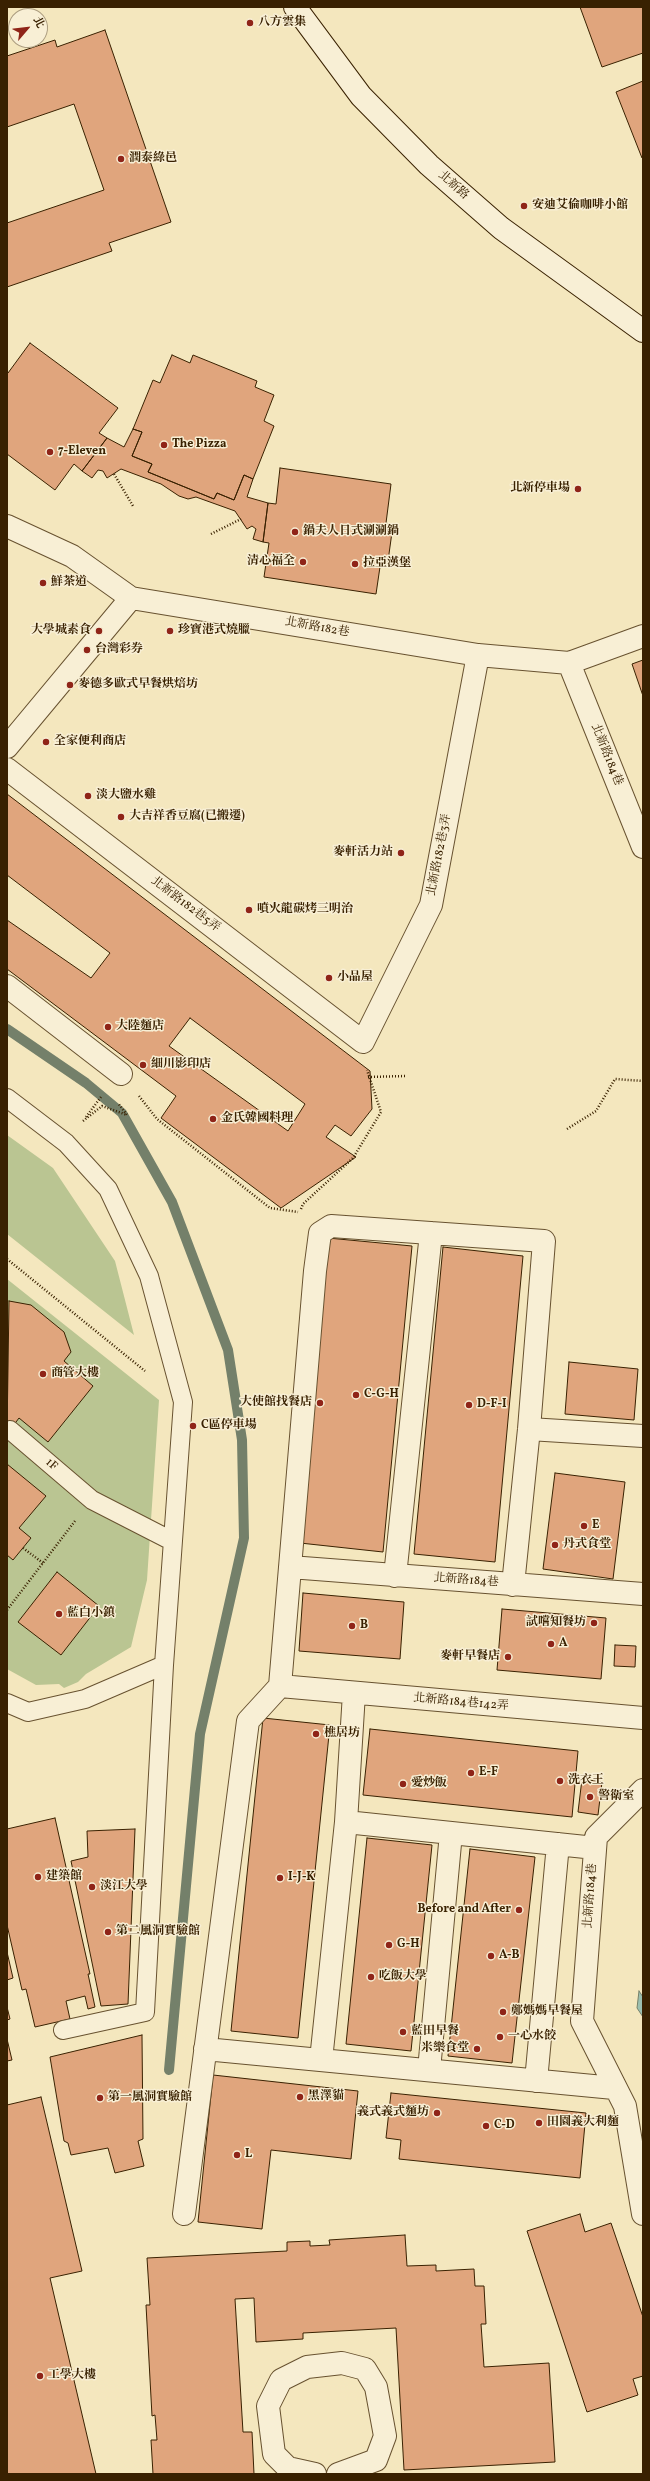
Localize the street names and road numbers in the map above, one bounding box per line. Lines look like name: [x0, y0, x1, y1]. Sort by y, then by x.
street label: 北新路: [435, 169, 471, 203]
street label: 北新路182巷: [284, 615, 350, 641]
street label: 北新路184巷: [587, 722, 625, 788]
street label: 北新路182巷3弄: [425, 813, 455, 897]
street label: 北新路182巷5弄: [148, 874, 222, 936]
street label: 1F: [42, 1456, 60, 1474]
street label: 北新路184巷: [433, 1572, 499, 1590]
street label: 北新路184巷142弄: [413, 1692, 509, 1714]
street label: 北新路184巷: [582, 1863, 600, 1929]

